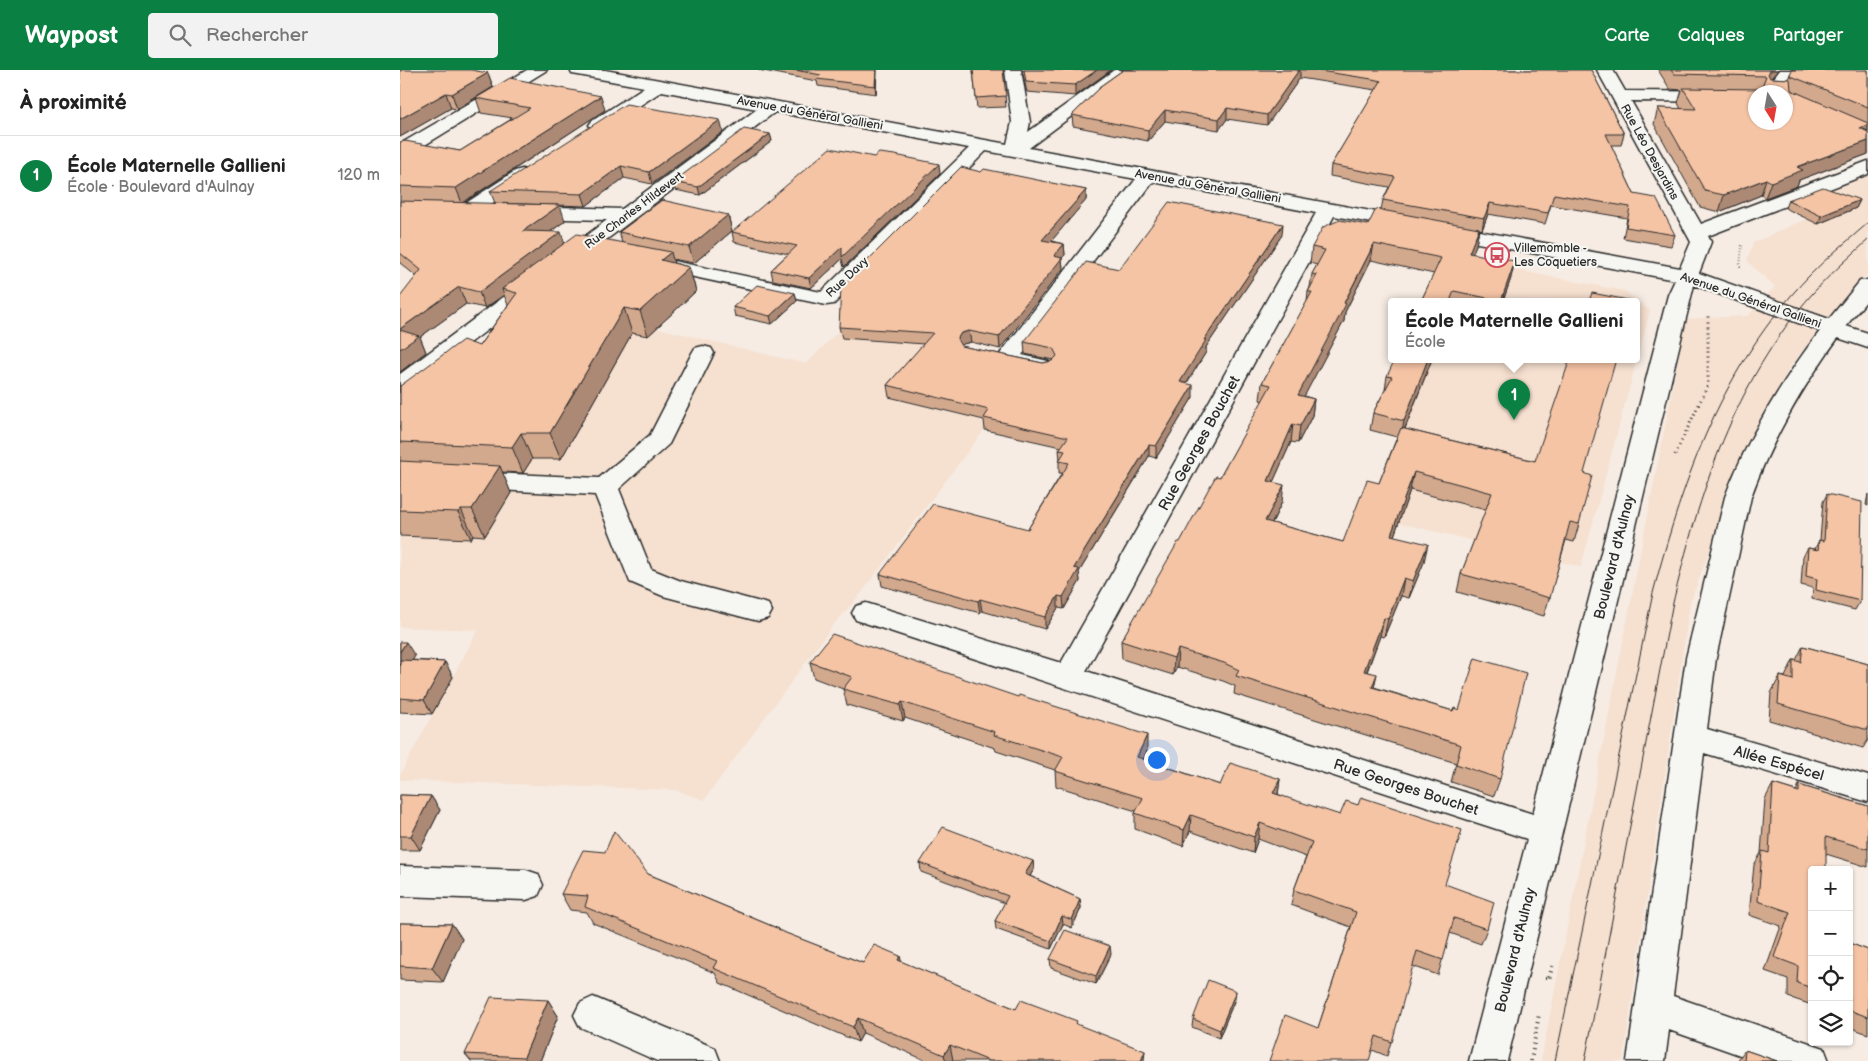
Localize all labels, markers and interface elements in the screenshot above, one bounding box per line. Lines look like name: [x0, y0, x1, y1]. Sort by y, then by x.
search box: [148, 13, 498, 58]
text: Waypost: [25, 21, 118, 50]
icon: search: [166, 21, 194, 49]
text: Rechercher: [206, 24, 308, 47]
text: Carte: [1604, 25, 1650, 46]
text: Calques: [1678, 25, 1745, 46]
text: Partager: [1773, 25, 1843, 46]
north arrow: [1748, 85, 1793, 130]
text: À proximité: [20, 90, 127, 115]
street label: Avenue du Général Gallieni: [736, 93, 884, 134]
street label: Rue Léo Desjardins: [1617, 102, 1682, 203]
text: École Maternelle Gallieni: [67, 155, 286, 178]
text: 1: [33, 166, 39, 185]
text: 120 m: [337, 166, 380, 185]
street label: Avenue du Général Gallieni: [1134, 166, 1282, 207]
street label: Rue Charles Hildevert: [582, 168, 687, 252]
text: École · Boulevard d'Aulnay: [67, 178, 255, 197]
place label: Villemomble - Les Coquetiers: [1514, 241, 1597, 270]
bus stop icon: Villemomble - Les Coquetiers: [1484, 242, 1510, 268]
street label: Rue Davy: [823, 254, 872, 301]
street label: Avenue du Général Gallieni: [1678, 269, 1823, 332]
popup: [1388, 298, 1640, 363]
text: École Maternelle Gallieni: [1405, 310, 1623, 333]
text: École: [1405, 333, 1445, 352]
street label: Rue Georges Bouchet: [1154, 372, 1245, 514]
pin: 1: [1498, 379, 1530, 420]
street label: Boulevard d'Aulnay: [1590, 493, 1639, 621]
street label: Allée Espécel: [1732, 742, 1826, 785]
your location: [1144, 747, 1170, 773]
street label: Rue Georges Bouchet: [1331, 755, 1481, 820]
map controls: [1808, 866, 1853, 1046]
button: +: [1808, 866, 1853, 911]
street label: Boulevard d'Aulnay: [1491, 886, 1540, 1014]
button: −: [1808, 911, 1853, 956]
button: locate: [1808, 956, 1853, 1001]
button: layers: [1808, 1001, 1853, 1046]

